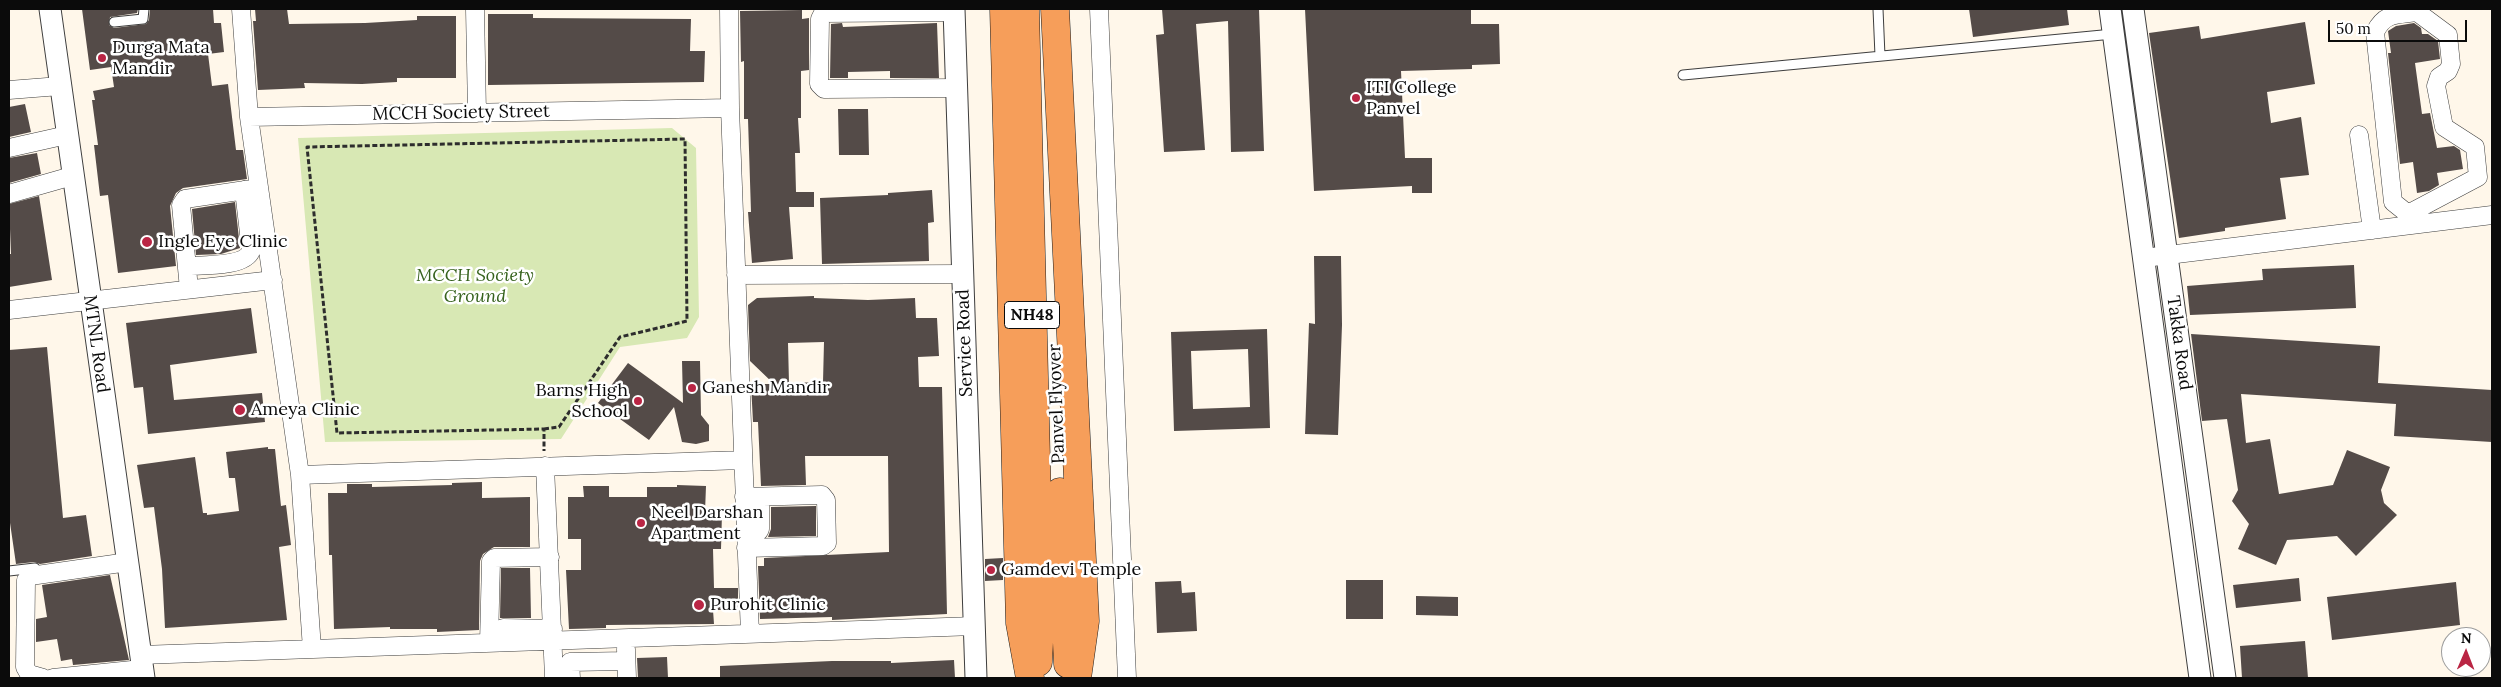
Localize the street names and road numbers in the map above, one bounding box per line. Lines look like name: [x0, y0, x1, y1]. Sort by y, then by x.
street label: MCCH Society Street: [372, 101, 550, 125]
street label: Service Road: [952, 289, 978, 397]
street label: MTNL Road: [78, 294, 114, 394]
street label: Takka Road: [2162, 294, 2196, 392]
road number: NH48: [1004, 302, 1060, 328]
street label: Panvel Flyover: [1044, 344, 1070, 464]

